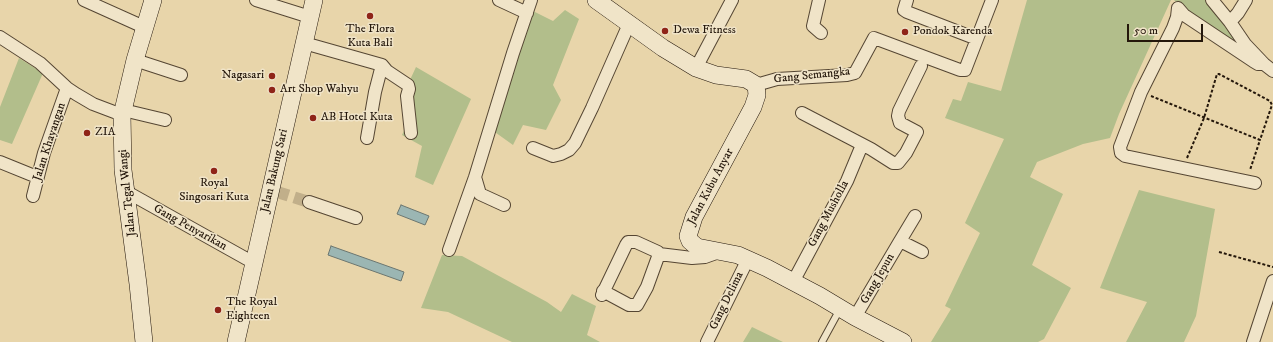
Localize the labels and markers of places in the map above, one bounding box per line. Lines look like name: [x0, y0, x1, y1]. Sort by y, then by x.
marker: The Flora Kuta Bali: [365, 11, 375, 21]
place label: The Flora Kuta Bali: [345, 23, 395, 51]
place label: Dewa Fitness: [673, 24, 736, 38]
place label: Pondok Karenda: [913, 25, 992, 39]
marker: Dewa Fitness: [660, 26, 670, 36]
marker: Pondok Karenda: [900, 27, 910, 37]
place label: Nagasari: [222, 69, 264, 83]
marker: Nagasari: [267, 71, 277, 81]
place label: Art Shop Wahyu: [280, 83, 359, 97]
marker: Art Shop Wahyu: [267, 85, 277, 95]
place label: AB Hotel Kuta: [321, 111, 393, 125]
marker: AB Hotel Kuta: [308, 113, 318, 123]
place label: ZIA: [95, 126, 115, 140]
marker: ZIA: [82, 128, 92, 138]
marker: Royal Singosari Kuta: [209, 166, 219, 176]
place label: Royal Singosari Kuta: [179, 177, 249, 205]
place label: The Royal Eighteen: [226, 296, 277, 324]
marker: The Royal Eighteen: [213, 305, 223, 315]

